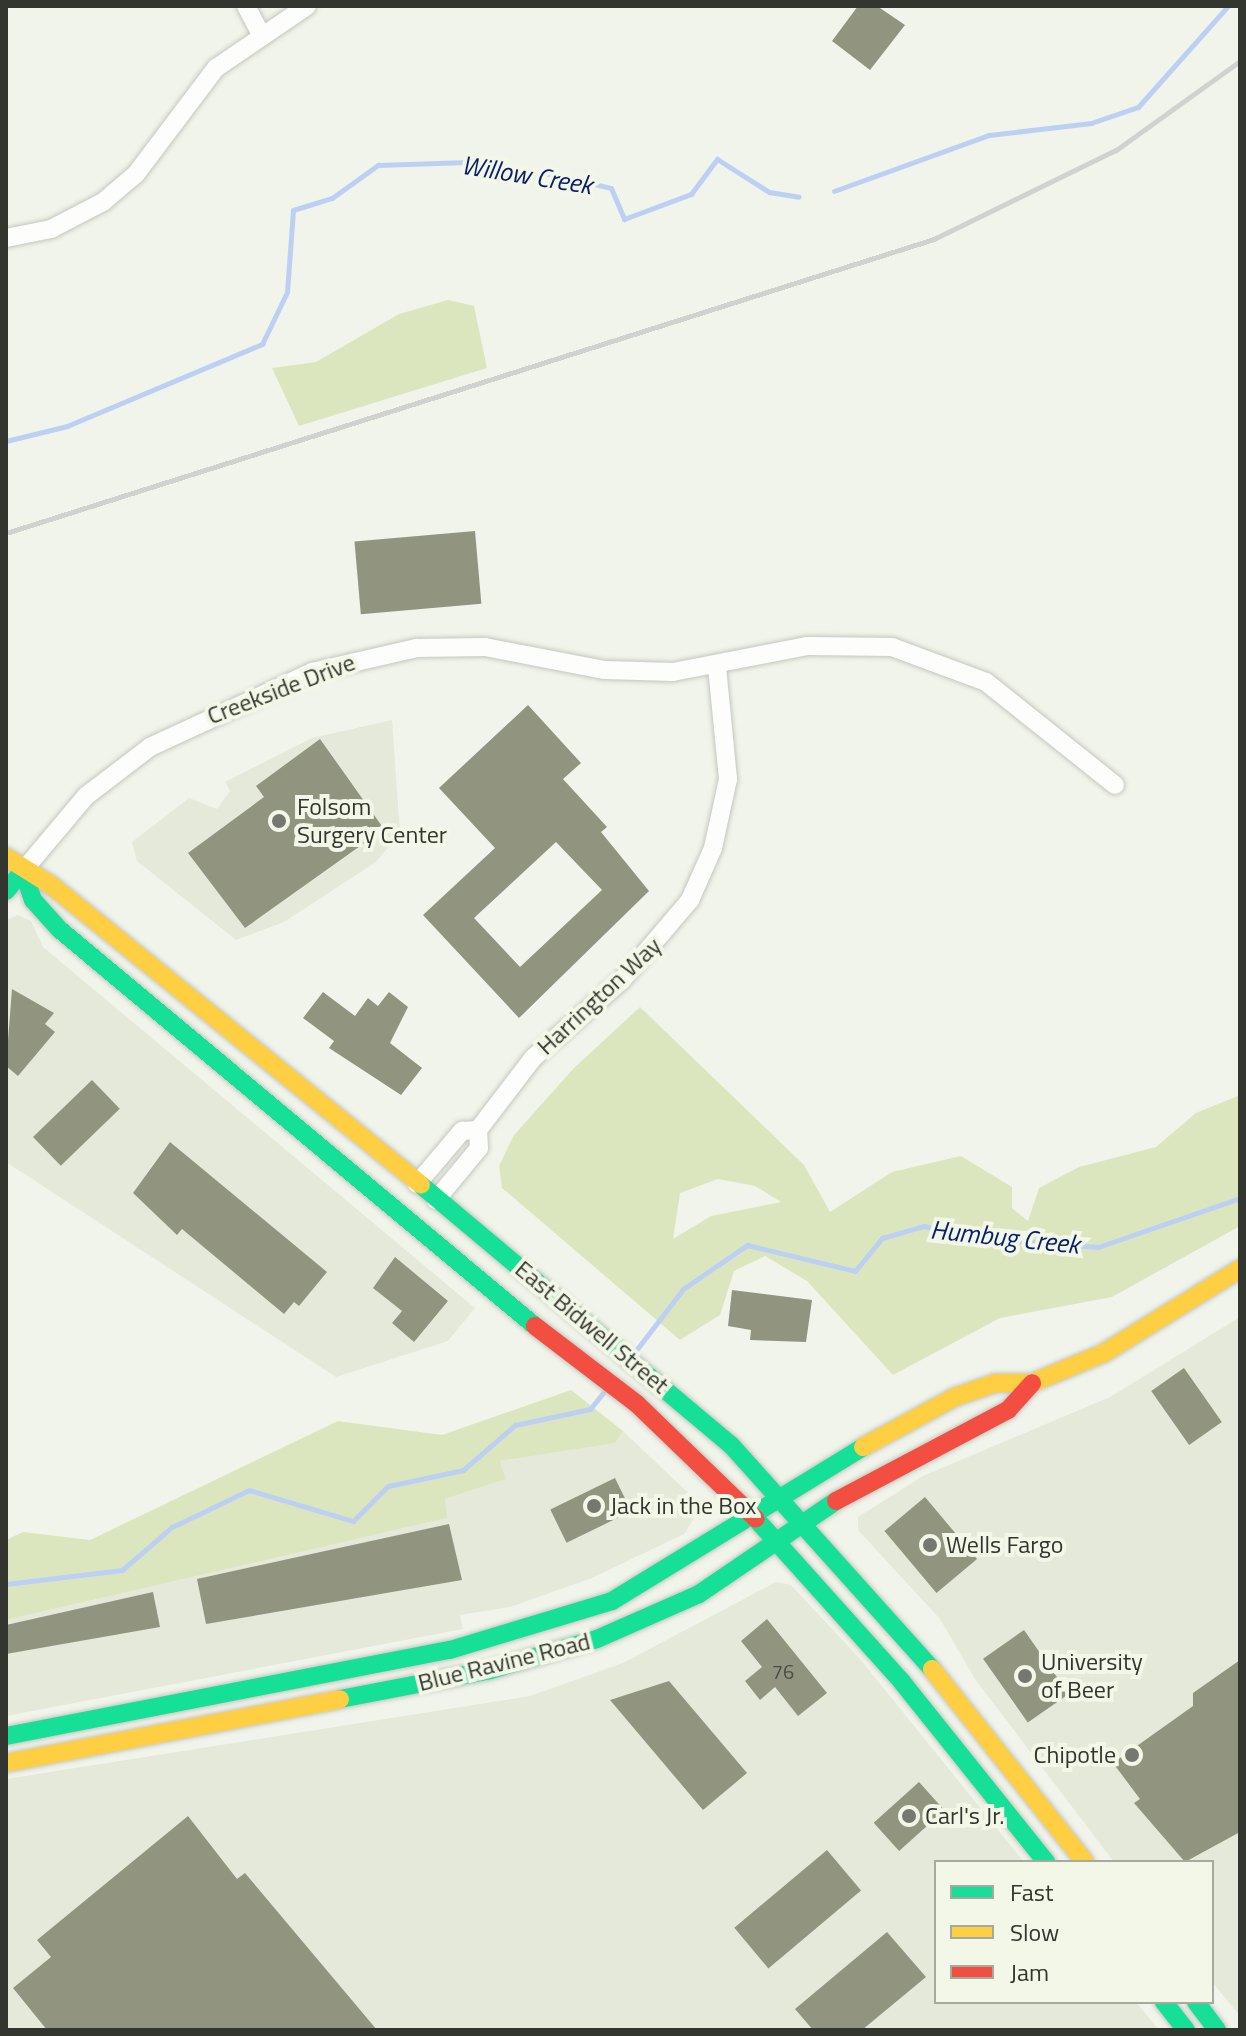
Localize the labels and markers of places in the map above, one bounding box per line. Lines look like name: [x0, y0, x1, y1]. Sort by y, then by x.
place label: Folsom Surgery Center: [297, 793, 447, 849]
marker: Folsom Surgery Center: [268, 810, 290, 832]
place label: Jack in the Box: [610, 1492, 756, 1520]
marker: Jack in the Box: [585, 1497, 603, 1515]
place label: Wells Fargo: [946, 1531, 1063, 1559]
marker: Wells Fargo: [921, 1536, 939, 1554]
place label: University of Beer: [1041, 1648, 1143, 1704]
marker: University of Beer: [1016, 1667, 1034, 1685]
place label: Chipotle: [1033, 1741, 1116, 1769]
marker: Chipotle: [1123, 1746, 1141, 1764]
place label: Carl's Jr.: [925, 1802, 1004, 1830]
marker: Carl's Jr.: [900, 1807, 918, 1825]

